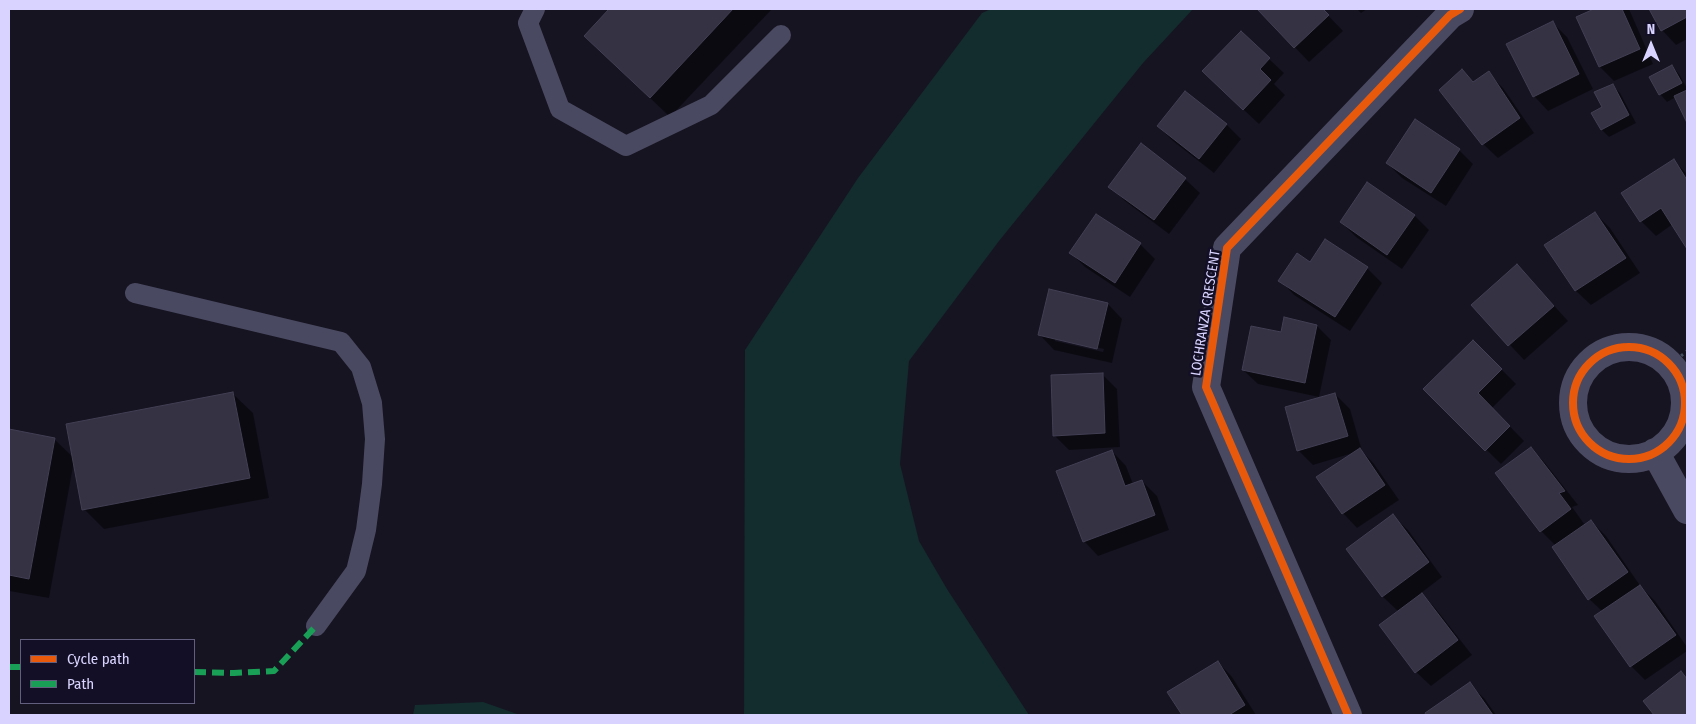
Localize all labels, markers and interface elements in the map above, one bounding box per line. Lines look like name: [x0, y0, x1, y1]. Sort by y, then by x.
north arrow: [1626, 20, 1676, 70]
text: N: [1647, 21, 1655, 38]
street label: LOCHRANZA CRESCENT: [1188, 249, 1224, 377]
legend: [20, 639, 195, 704]
text: Cycle path: [67, 650, 130, 668]
text: Path: [67, 675, 94, 693]

